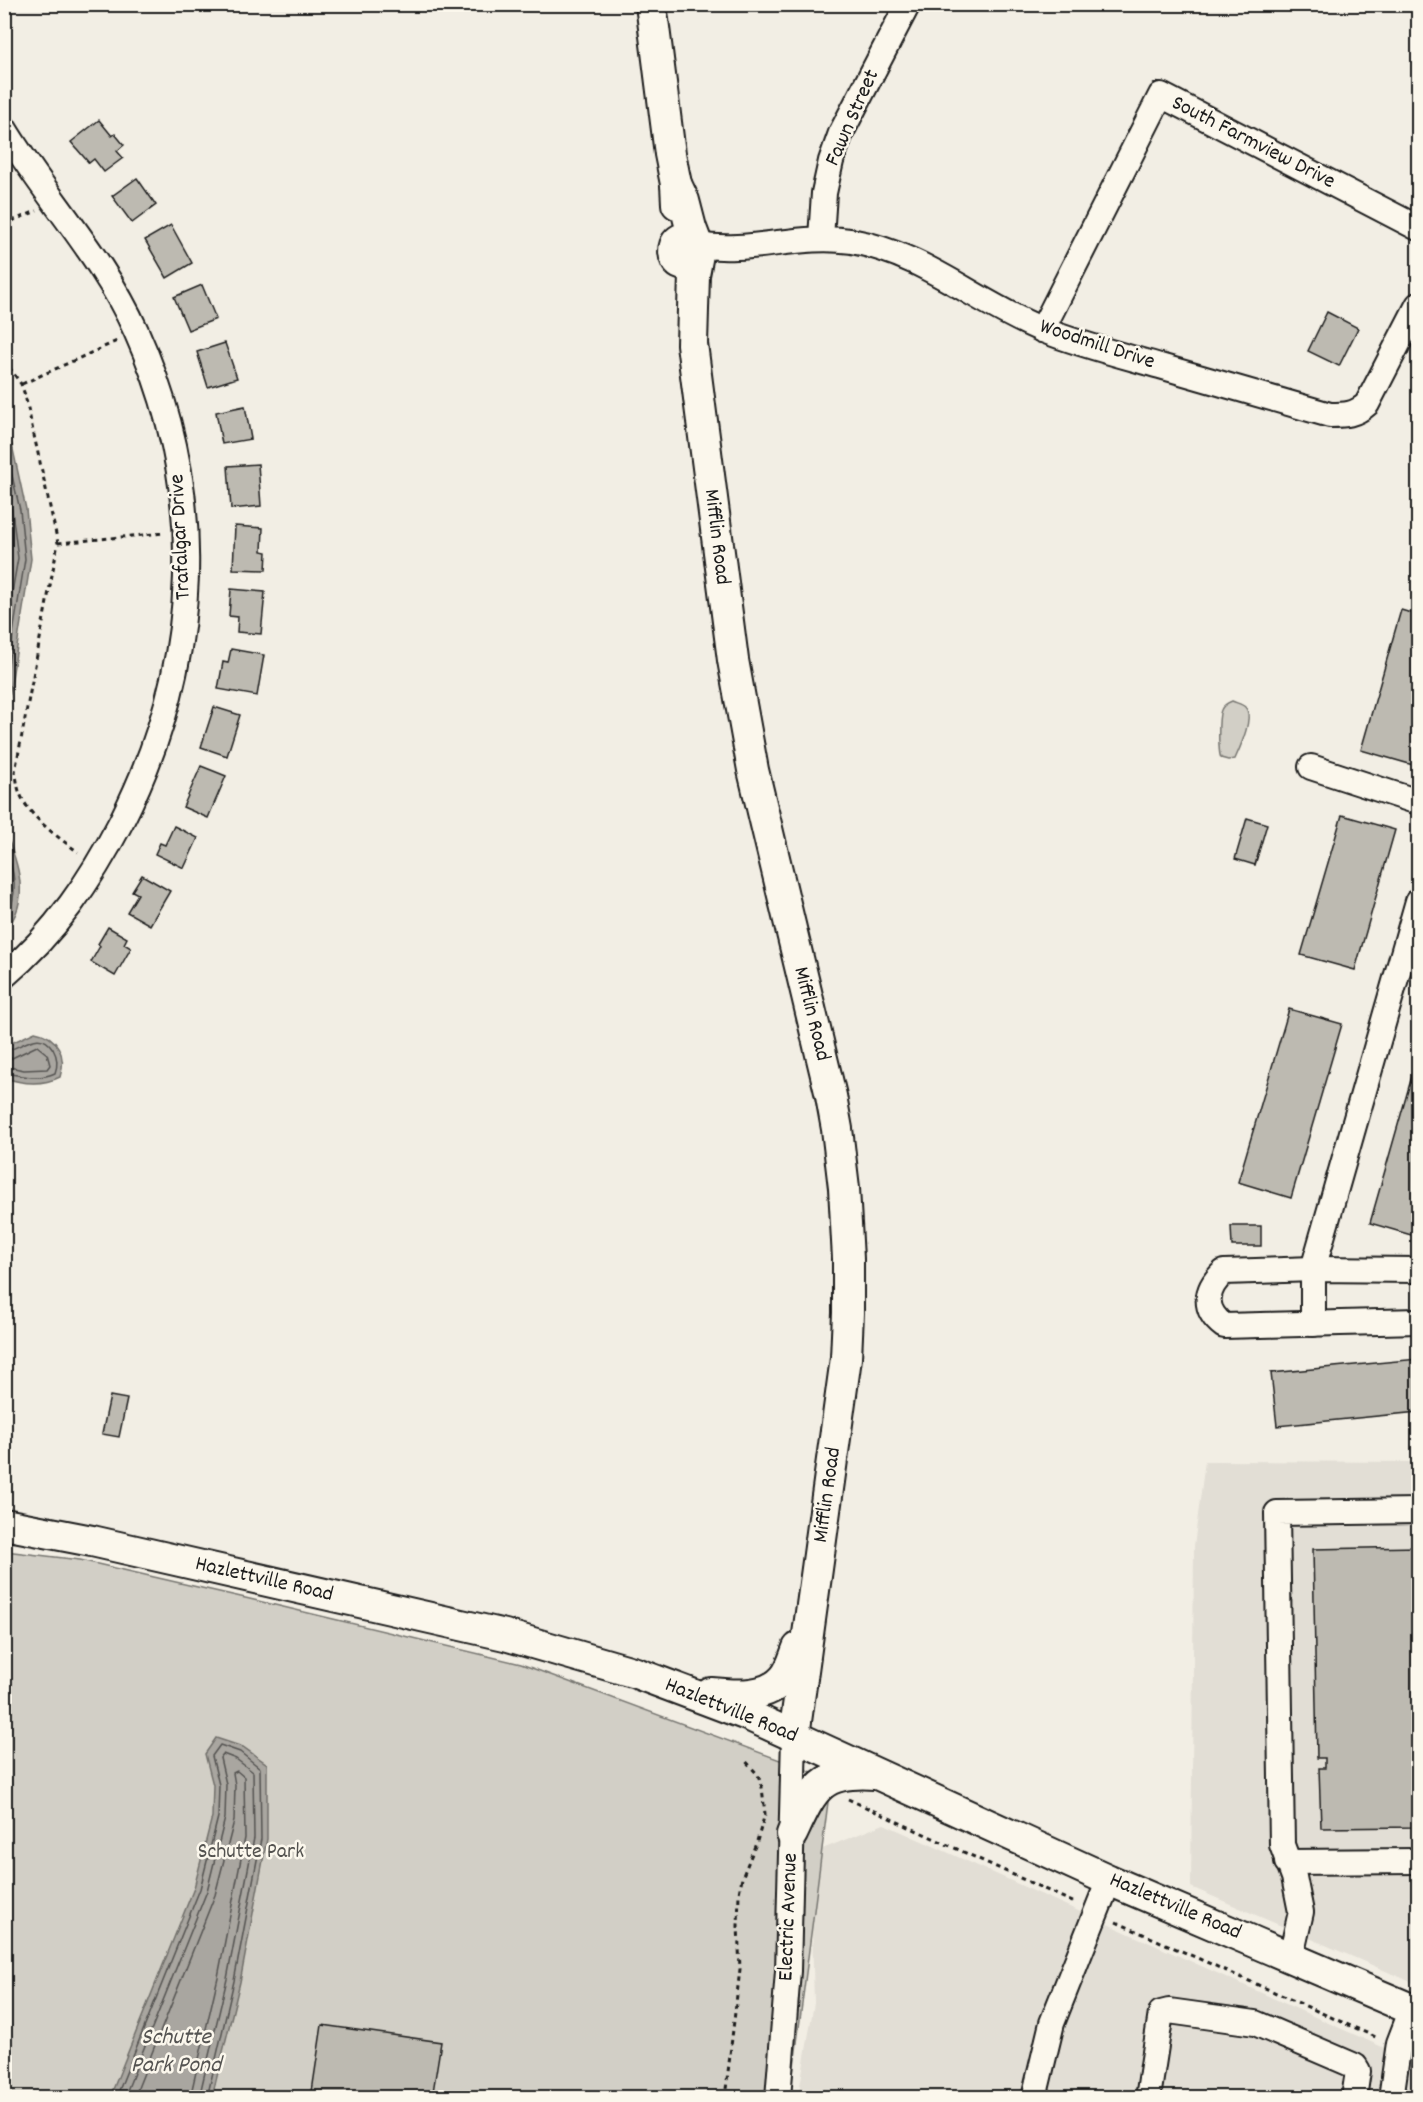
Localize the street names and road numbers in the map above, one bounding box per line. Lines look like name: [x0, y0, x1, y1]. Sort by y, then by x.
street label: Fawn Street: [818, 65, 888, 171]
street label: South Farmview Drive: [1166, 88, 1340, 198]
street label: Woodmill Drive: [1035, 312, 1159, 378]
street label: Trafalgar Drive: [162, 473, 200, 601]
street label: Mifflin Road: [695, 487, 737, 587]
street label: Mifflin Road: [784, 964, 838, 1064]
street label: Mifflin Road: [806, 1445, 850, 1545]
street label: Hazlettville Road: [192, 1549, 336, 1611]
street label: Hazlettville Road: [660, 1670, 802, 1752]
street label: Electric Avenue: [771, 1852, 807, 1982]
street label: Hazlettville Road: [1104, 1865, 1246, 1949]

